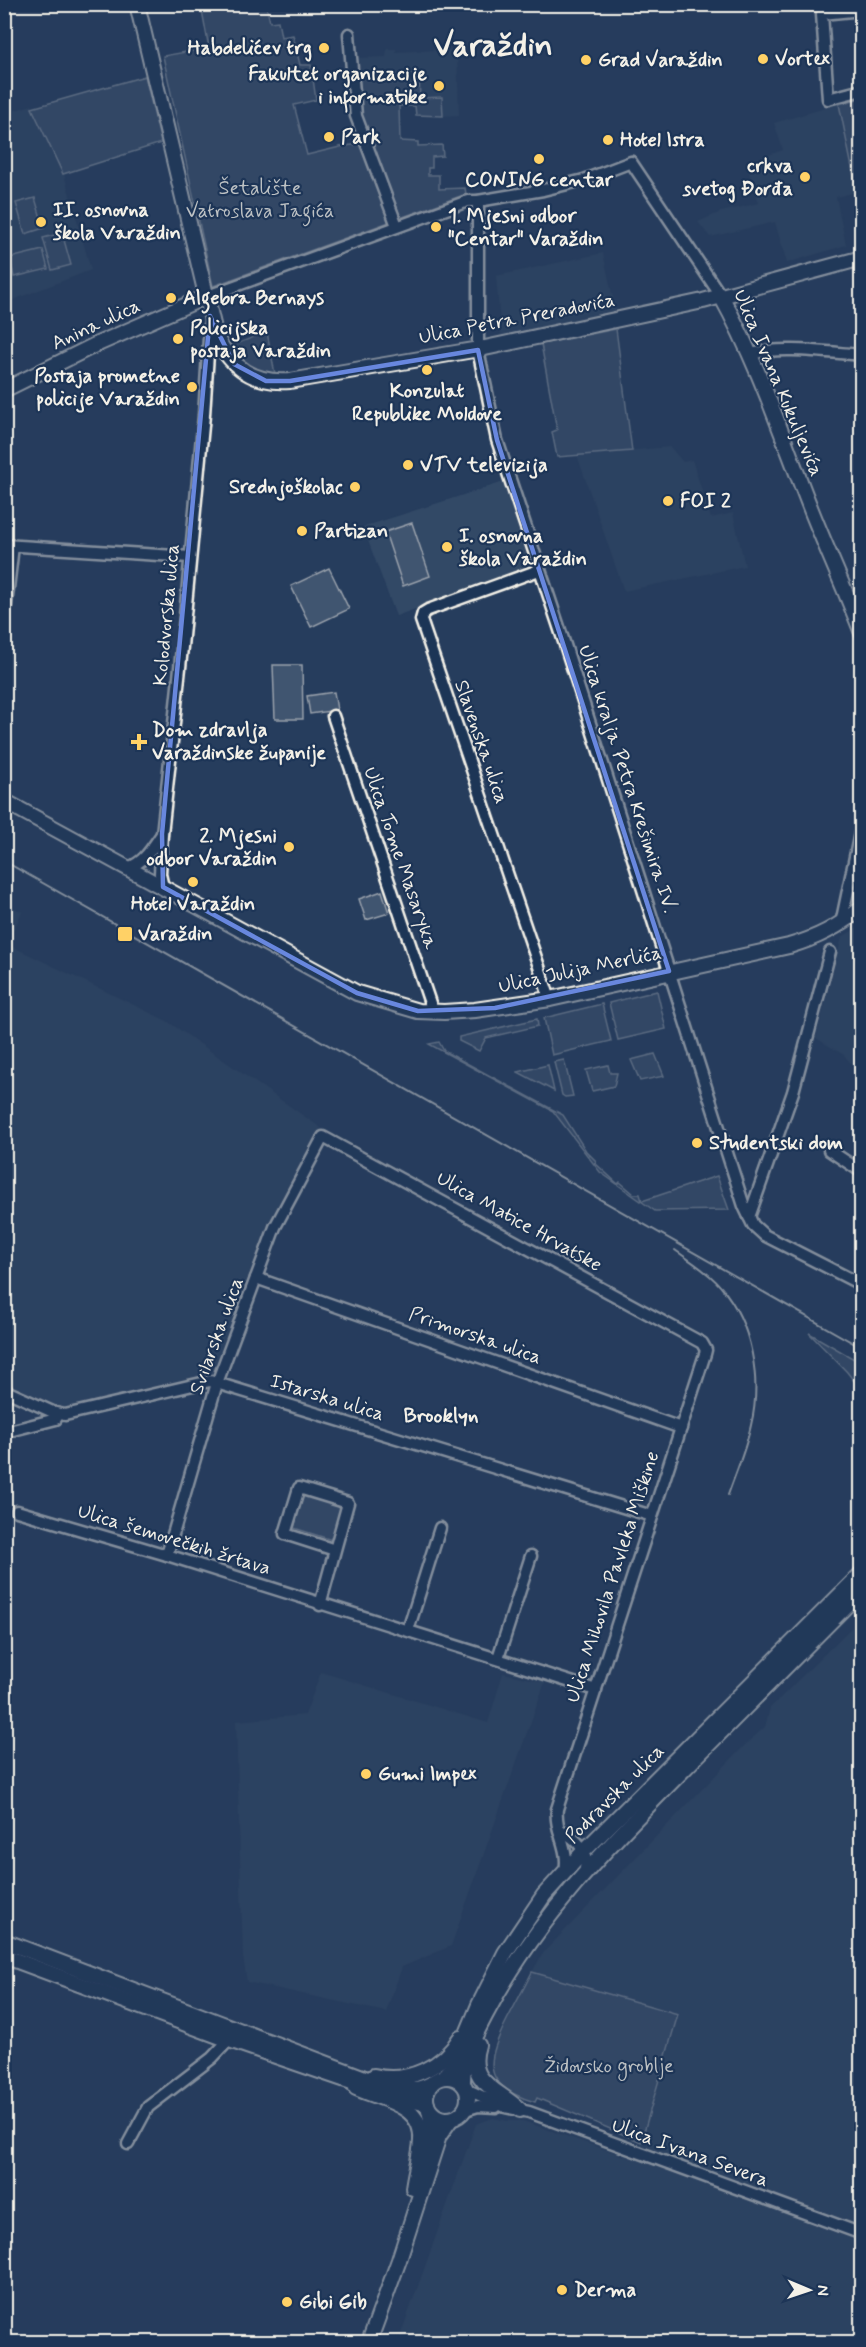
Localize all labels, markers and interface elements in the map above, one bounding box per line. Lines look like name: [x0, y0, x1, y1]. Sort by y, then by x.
district label: Varaždin: [433, 25, 553, 67]
place label: Habdelićev trg: [188, 35, 312, 62]
marker: Habdelićev trg: [317, 41, 331, 55]
place label: Vortex: [775, 46, 830, 73]
place label: Grad Varaždin: [598, 47, 723, 74]
marker: Vortex: [756, 52, 770, 66]
marker: Grad Varaždin: [579, 53, 593, 67]
place label: Fakultet organizacije i informatike: [248, 61, 428, 113]
marker: Fakultet organizacije i informatike: [432, 79, 446, 93]
place label: Park: [341, 124, 381, 151]
place label: Hotel Istra: [620, 127, 705, 154]
marker: Park: [322, 130, 336, 144]
marker: Hotel Istra: [601, 133, 615, 147]
marker: CONING centar: [532, 152, 546, 166]
place label: crkva svetog Đorđa: [682, 153, 793, 203]
place label: CONING centar: [465, 167, 614, 194]
marker: crkva svetog Đorđa: [798, 170, 812, 184]
park label: Šetalište Vatroslava Jagića: [186, 175, 334, 227]
place label: II. osnovna škola Varaždin: [52, 197, 181, 247]
place label: 1. Mjesni odbor "Centar" Varaždin: [448, 203, 604, 253]
marker: II. osnovna škola Varaždin: [34, 215, 48, 229]
marker: 1. Mjesni odbor "Centar" Varaždin: [429, 220, 443, 234]
place label: Algebra Bernays: [183, 285, 324, 314]
street label: Ulica Ivana Kukuljevića: [726, 285, 830, 481]
street label: Ulica Petra Preradovića: [417, 287, 617, 351]
marker: Algebra Bernays: [164, 291, 178, 305]
street label: Anina ulica: [47, 293, 145, 357]
place label: Policijska postaja Varaždin: [190, 315, 331, 365]
marker: Policijska postaja Varaždin: [171, 332, 185, 346]
place label: Postaja prometne policije Varaždin: [34, 363, 180, 413]
marker: Konzulat Republike Moldove: [420, 363, 434, 377]
place label: Konzulat Republike Moldove: [352, 378, 502, 428]
marker: Postaja prometne policije Varaždin: [185, 380, 199, 394]
place label: VTV televizija: [420, 452, 548, 479]
marker: VTV televizija: [401, 458, 415, 472]
place label: Srednjoškolac: [229, 474, 343, 501]
marker: Srednjoškolac: [348, 480, 362, 494]
place label: FOI 2: [680, 488, 731, 515]
marker: FOI 2: [661, 494, 675, 508]
place label: Partizan: [314, 518, 388, 545]
place label: I. osnovna škola Varaždin: [458, 523, 587, 573]
marker: Partizan: [295, 524, 309, 538]
marker: I. osnovna škola Varaždin: [440, 540, 454, 554]
street label: Kolodvorska ulica: [147, 543, 187, 687]
street label: Ulica kralja Petra Krešimira IV.: [571, 642, 683, 916]
street label: Slavenska ulica: [447, 677, 515, 807]
place label: Dom zdravlja Varaždinske županije: [152, 717, 326, 767]
marker: Dom zdravlja Varaždinske županije: [130, 733, 148, 751]
street label: Ulica Tome Masaryka: [356, 763, 444, 954]
place label: 2. Mjesni odbor Varaždin: [146, 823, 277, 873]
marker: 2. Mjesni odbor Varaždin: [282, 840, 296, 854]
marker: Hotel Varaždin: [186, 875, 200, 889]
place label: Hotel Varaždin: [131, 891, 255, 918]
place label: Varaždin: [138, 921, 213, 948]
marker: Varaždin: [116, 925, 134, 943]
street label: Ulica Julija Merlića: [496, 940, 664, 1000]
place label: Studentski dom: [709, 1130, 843, 1157]
marker: Studentski dom: [690, 1136, 704, 1150]
street label: Ulica Matice Hrvatske: [431, 1165, 607, 1279]
street label: Svilarska ulica: [183, 1274, 251, 1398]
street label: Primorska ulica: [405, 1301, 545, 1371]
street label: Istarska ulica: [267, 1368, 387, 1428]
district label: Brooklyn: [403, 1402, 479, 1430]
street label: Ulica Mihovila Pavleka Miškine: [560, 1448, 666, 1706]
street label: Ulica šemovečkih žrtava: [74, 1498, 274, 1582]
street label: Podravska ulica: [559, 1738, 671, 1850]
place label: Gumi Impex: [378, 1761, 477, 1788]
marker: Gumi Impex: [359, 1767, 373, 1781]
park label: Židovsko groblje: [544, 2053, 674, 2081]
street label: Ulica Ivana Severa: [608, 2112, 772, 2194]
north arrow: [779, 2260, 839, 2320]
place label: Derma: [574, 2277, 637, 2304]
marker: Derma: [555, 2283, 569, 2297]
text: N: [812, 2285, 833, 2296]
place label: Gibi Gib: [299, 2289, 367, 2316]
marker: Gibi Gib: [280, 2295, 294, 2309]

